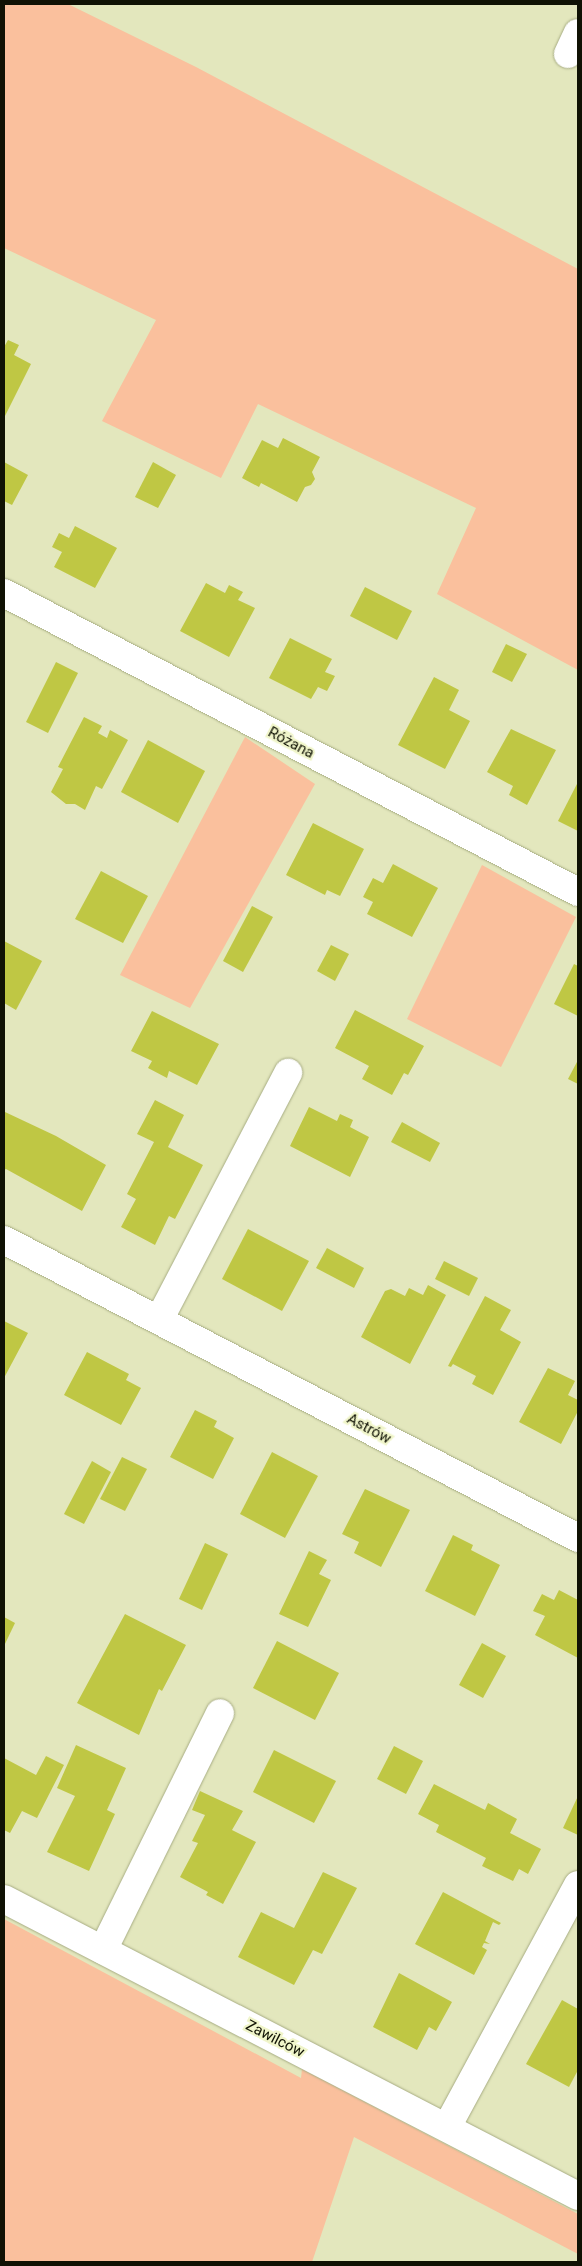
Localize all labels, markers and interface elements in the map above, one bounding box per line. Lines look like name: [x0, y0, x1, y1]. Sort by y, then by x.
street label: Różana: [265, 723, 317, 763]
street label: Astrów: [344, 1410, 394, 1448]
street label: Zawilców: [243, 2017, 307, 2061]

